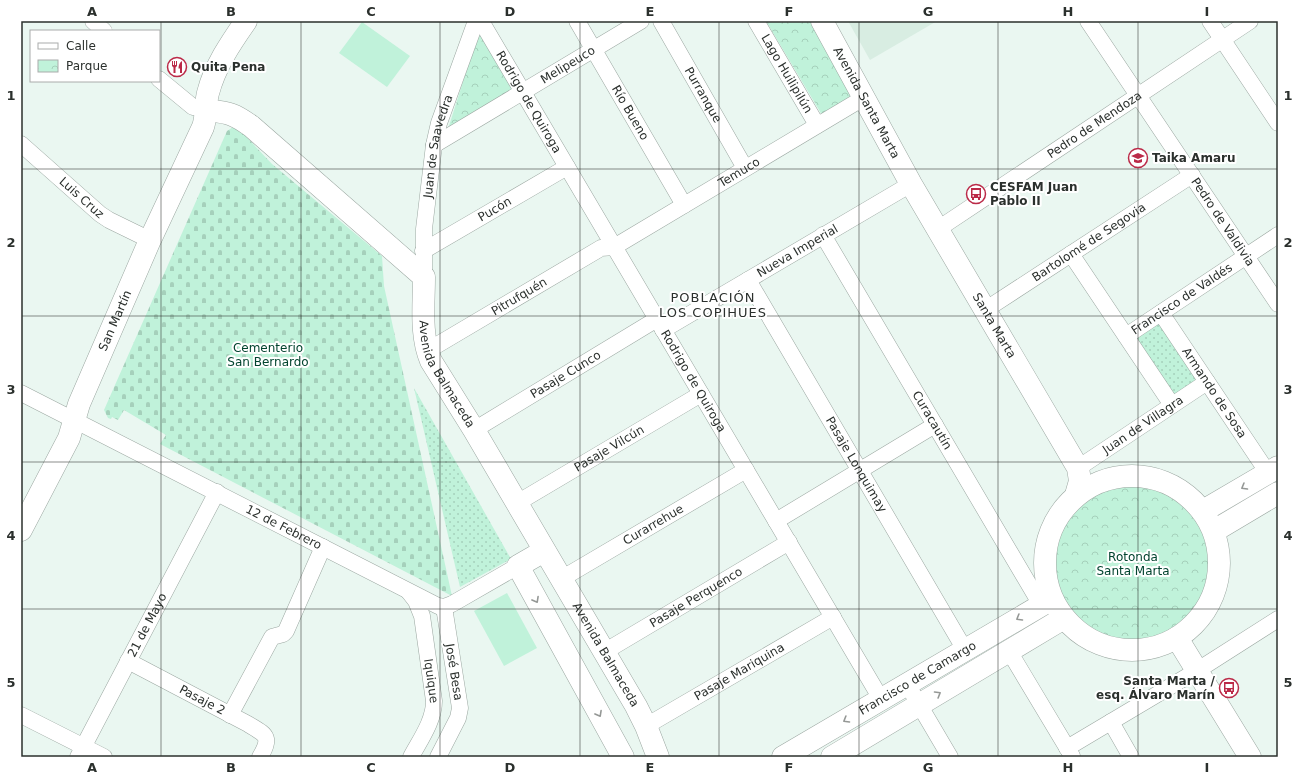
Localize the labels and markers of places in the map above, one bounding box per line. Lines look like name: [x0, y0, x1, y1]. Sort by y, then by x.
restaurant icon: Quita Pena: [166, 56, 188, 78]
place label: Quita Pena: [191, 60, 265, 74]
school or university icon: Taika Amaru: [1127, 147, 1149, 169]
place label: Taika Amaru: [1152, 151, 1235, 165]
place label: CESFAM Juan Pablo II: [990, 180, 1078, 208]
bus stop icon: CESFAM Juan Pablo II: [965, 183, 987, 205]
place label: Santa Marta / esq. Álvaro Marín: [1096, 674, 1216, 702]
bus stop icon: Santa Marta / esq. Álvaro Marín: [1218, 677, 1240, 699]

